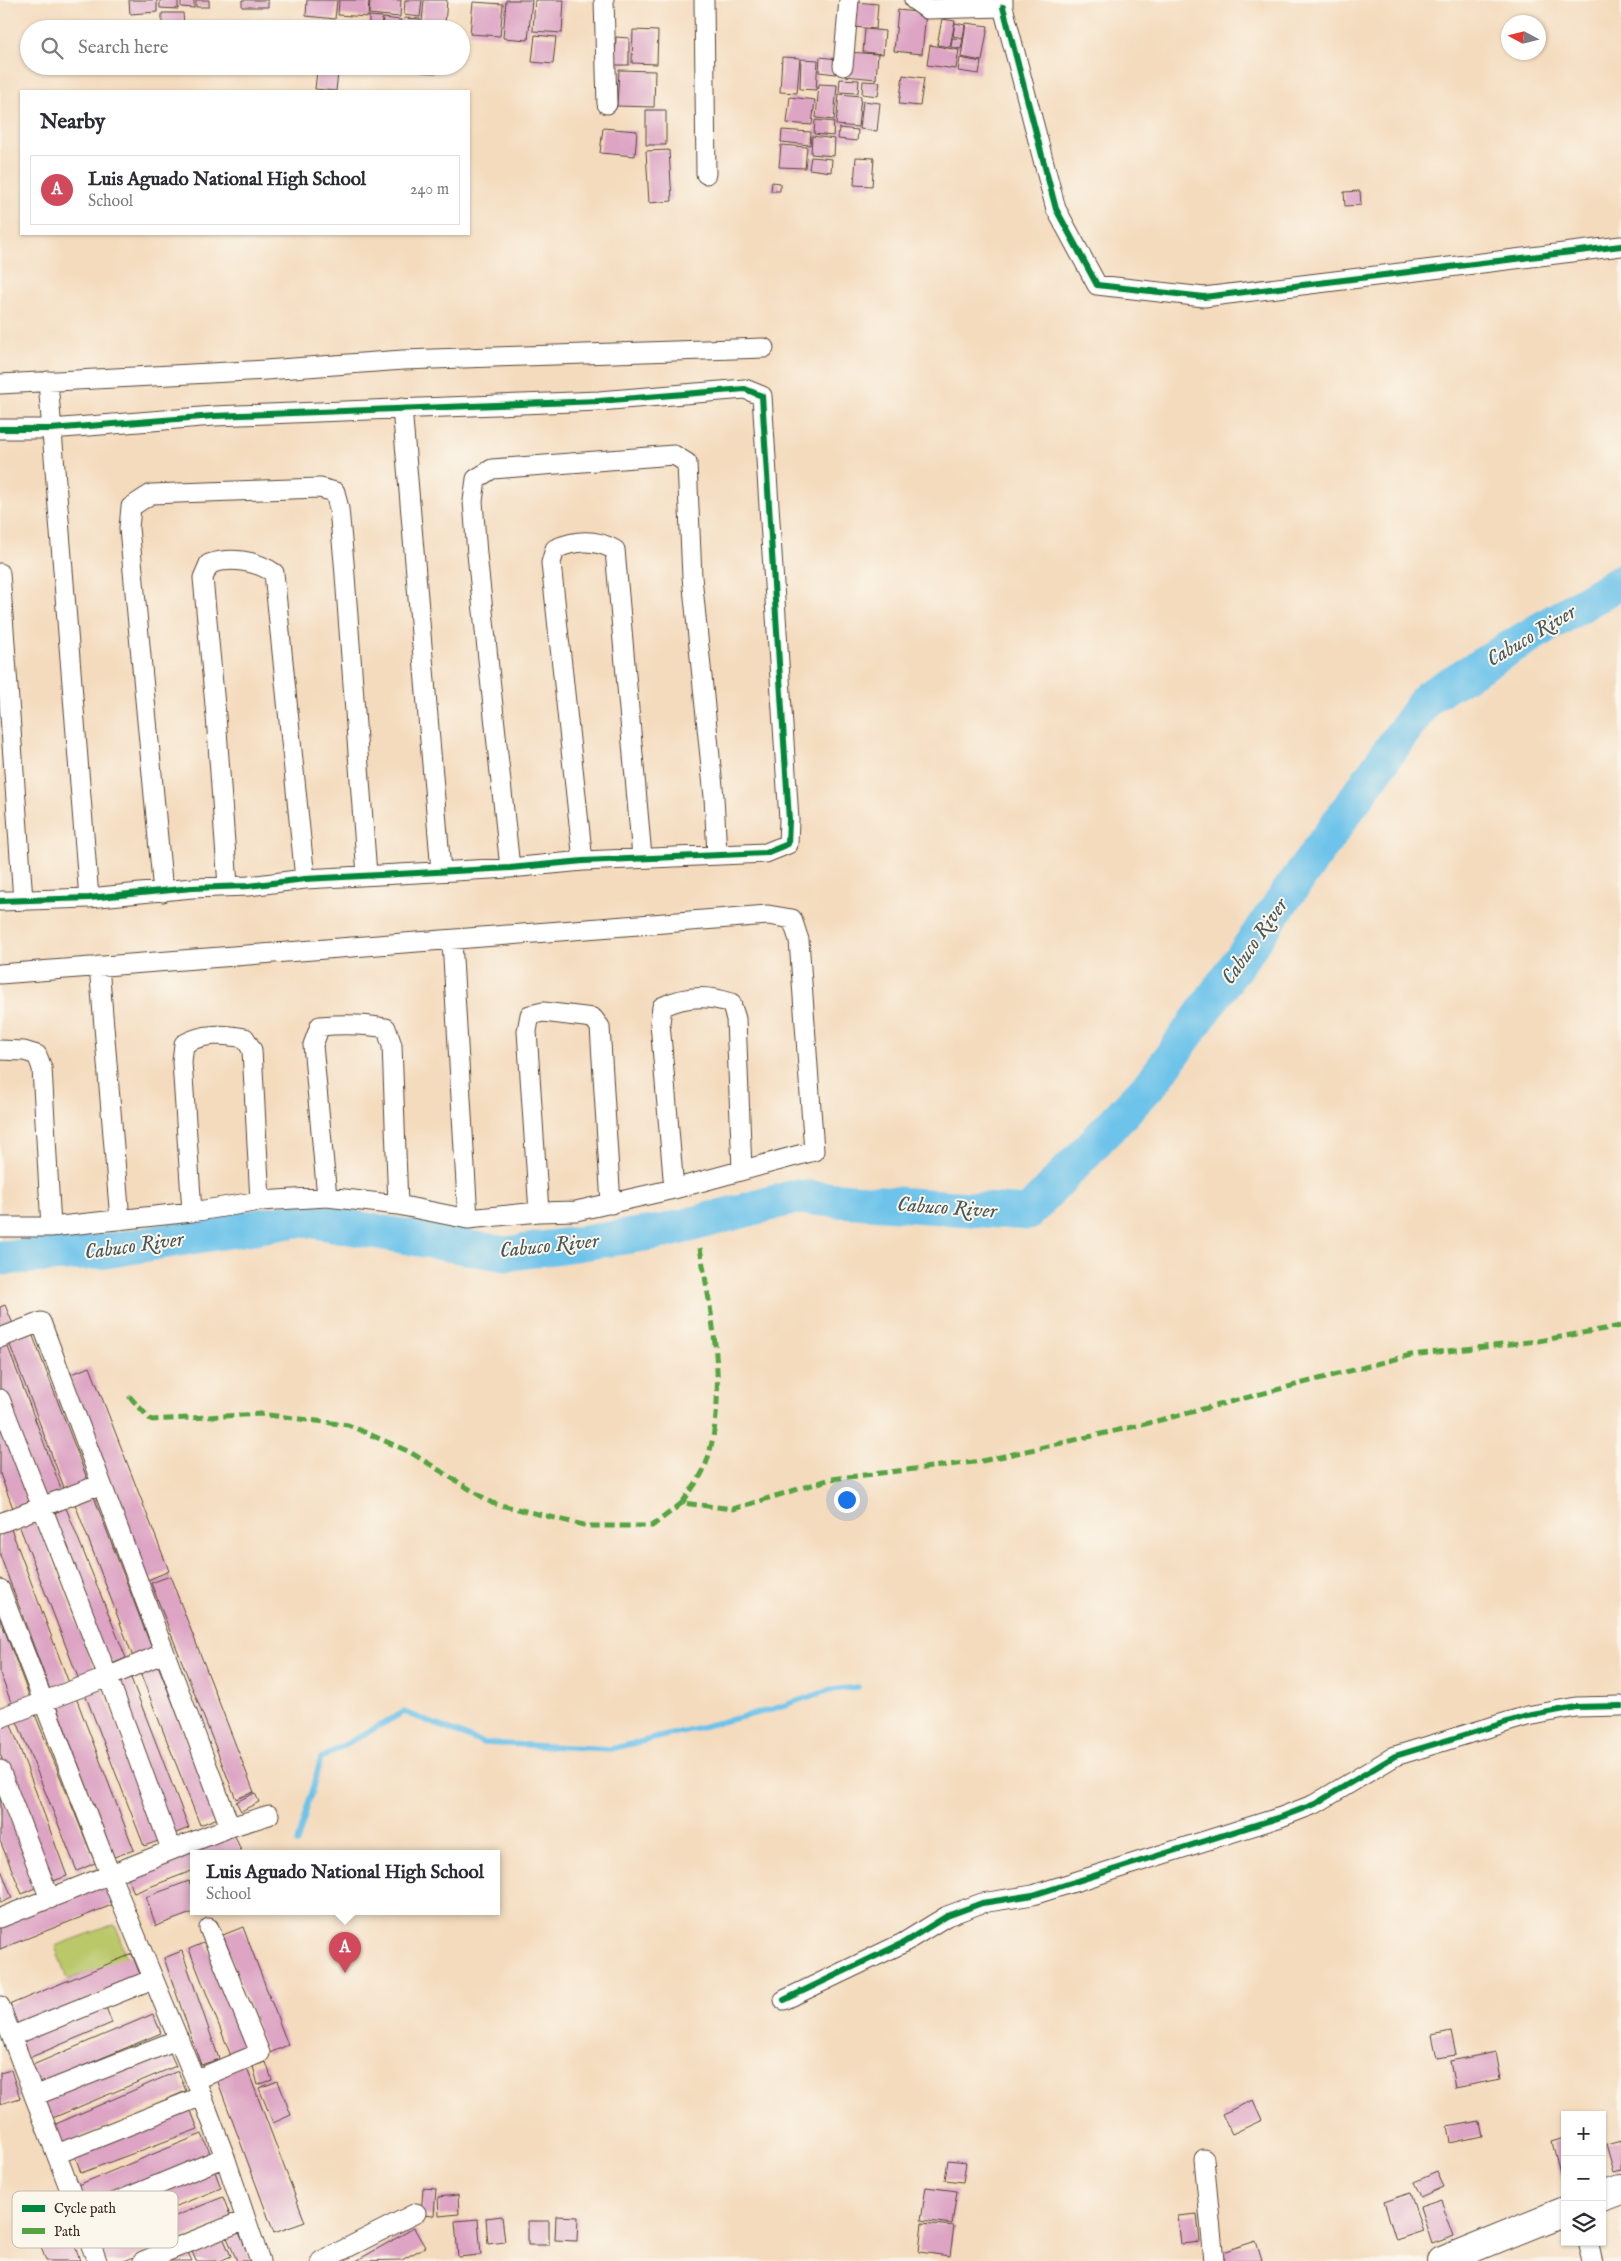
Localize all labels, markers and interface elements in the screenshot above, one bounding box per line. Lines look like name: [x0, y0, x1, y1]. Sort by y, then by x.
north arrow: [1501, 15, 1546, 60]
search box: [20, 20, 470, 75]
icon: search: [38, 34, 66, 62]
text: Search here: [78, 36, 169, 60]
text: Nearby: [40, 109, 105, 136]
text: Luis Aguado National High School: [88, 168, 366, 192]
text: A: [52, 180, 62, 200]
text: 240 m: [410, 180, 449, 200]
text: School: [88, 192, 133, 212]
water label: Cabuco River: [1482, 599, 1582, 674]
water label: Cabuco River: [1216, 893, 1295, 990]
water label: Cabuco River: [896, 1192, 998, 1226]
water label: Cabuco River: [83, 1226, 186, 1267]
water label: Cabuco River: [498, 1228, 601, 1265]
your location: [834, 1487, 860, 1513]
popup: [190, 1850, 500, 1915]
text: Luis Aguado National High School: [206, 1861, 484, 1885]
text: School: [206, 1885, 251, 1905]
pin: A: [329, 1932, 361, 1973]
map controls: [1561, 2111, 1606, 2246]
button: +: [1561, 2111, 1606, 2156]
button: −: [1561, 2156, 1606, 2201]
legend: [12, 2191, 178, 2248]
text: Cycle path: [54, 2200, 116, 2218]
button: layers: [1561, 2201, 1606, 2246]
text: Path: [54, 2223, 81, 2241]

